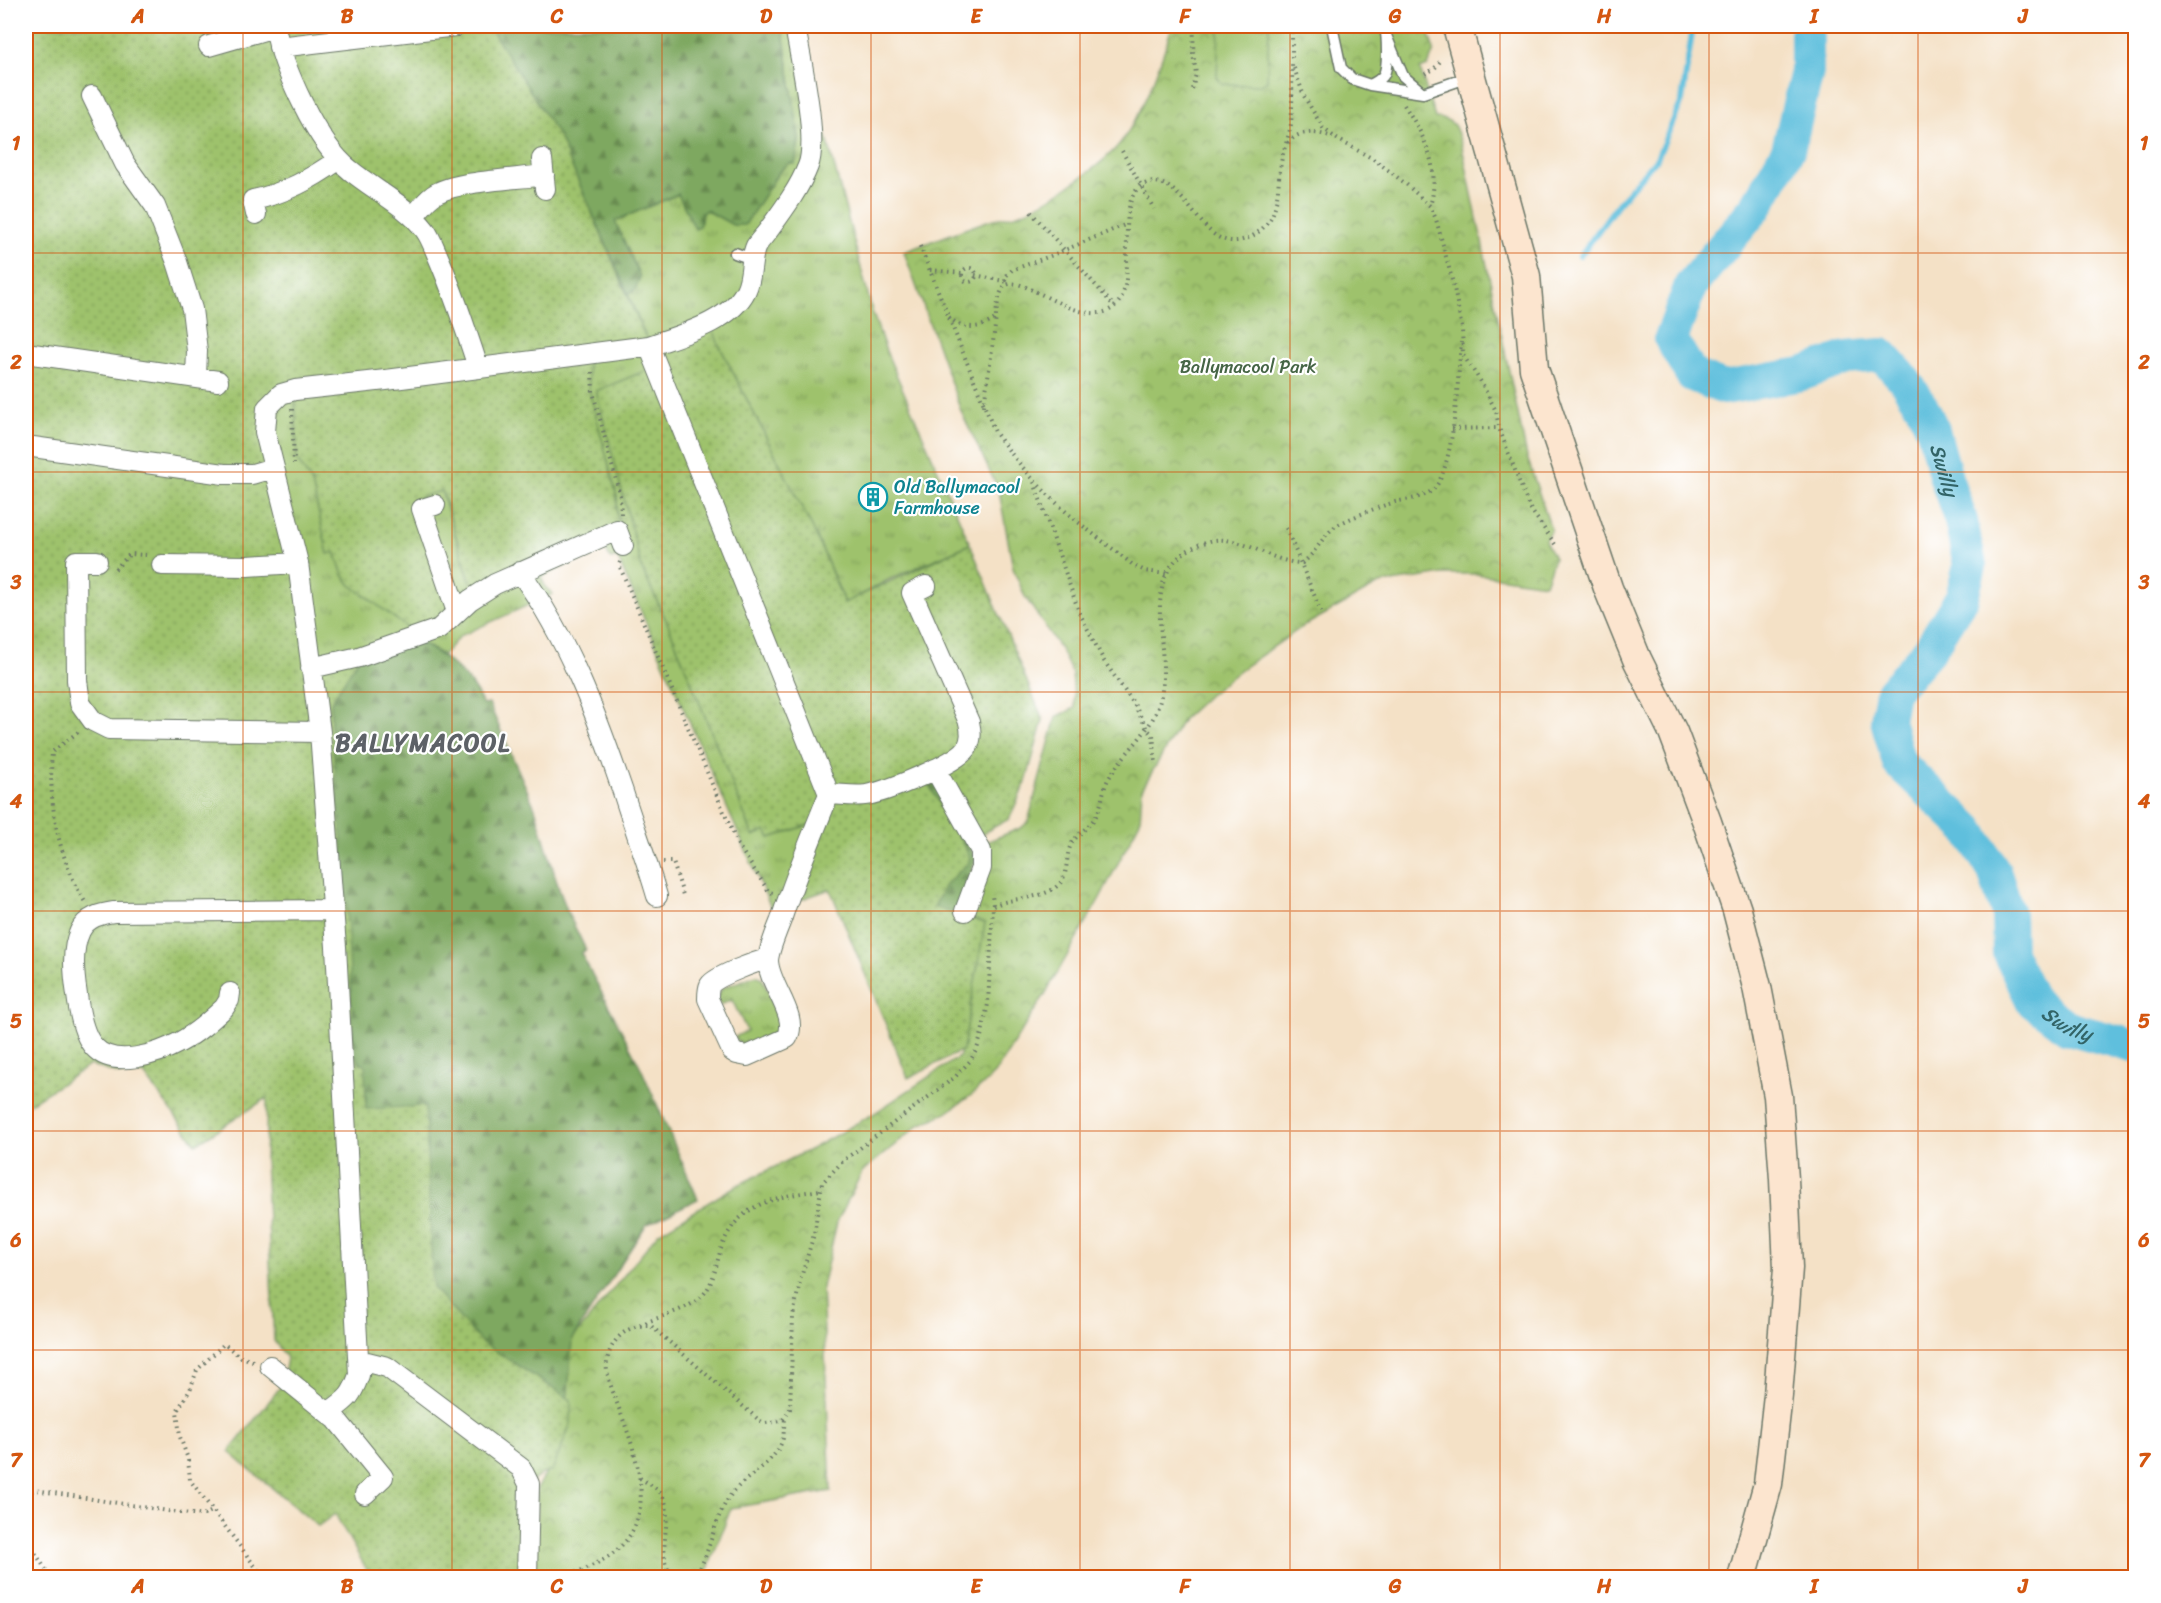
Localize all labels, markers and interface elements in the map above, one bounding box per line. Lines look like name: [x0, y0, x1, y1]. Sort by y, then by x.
text: A: [130, 0, 145, 34]
text: B: [341, 0, 354, 34]
text: C: [550, 0, 564, 34]
text: D: [760, 0, 773, 34]
text: E: [970, 0, 983, 34]
text: F: [1179, 0, 1192, 34]
text: G: [1388, 0, 1402, 34]
text: H: [1596, 0, 1612, 34]
text: I: [1809, 0, 1820, 34]
text: J: [2017, 0, 2029, 34]
text: 1: [12, 126, 21, 161]
text: 1: [2140, 126, 2149, 161]
text: 2: [9, 345, 22, 380]
text: 2: [2137, 345, 2150, 380]
park label: Ballymacool Park: [1180, 351, 1317, 383]
water label: Swilly: [1919, 440, 1969, 504]
place label: Old Ballymacool Farmhouse: [894, 471, 1021, 524]
building icon: Old Ballymacool Farmhouse: [857, 481, 889, 513]
text: 3: [10, 565, 22, 600]
text: 3: [2138, 565, 2150, 600]
district label: BALLYMACOOL: [335, 722, 511, 764]
text: 4: [9, 784, 23, 819]
text: 4: [2137, 784, 2151, 819]
water label: Swilly: [2034, 997, 2099, 1053]
text: 5: [10, 1004, 22, 1039]
text: 5: [2138, 1004, 2150, 1039]
text: 6: [9, 1223, 22, 1258]
text: 6: [2137, 1223, 2150, 1258]
text: 7: [10, 1443, 23, 1478]
text: 7: [2138, 1443, 2151, 1478]
text: A: [130, 1569, 145, 1603]
text: B: [341, 1569, 354, 1603]
text: C: [550, 1569, 564, 1603]
text: D: [760, 1569, 773, 1603]
text: E: [970, 1569, 983, 1603]
text: F: [1179, 1569, 1192, 1603]
text: G: [1388, 1569, 1402, 1603]
text: H: [1596, 1569, 1612, 1603]
text: I: [1809, 1569, 1820, 1603]
text: J: [2017, 1569, 2029, 1603]

